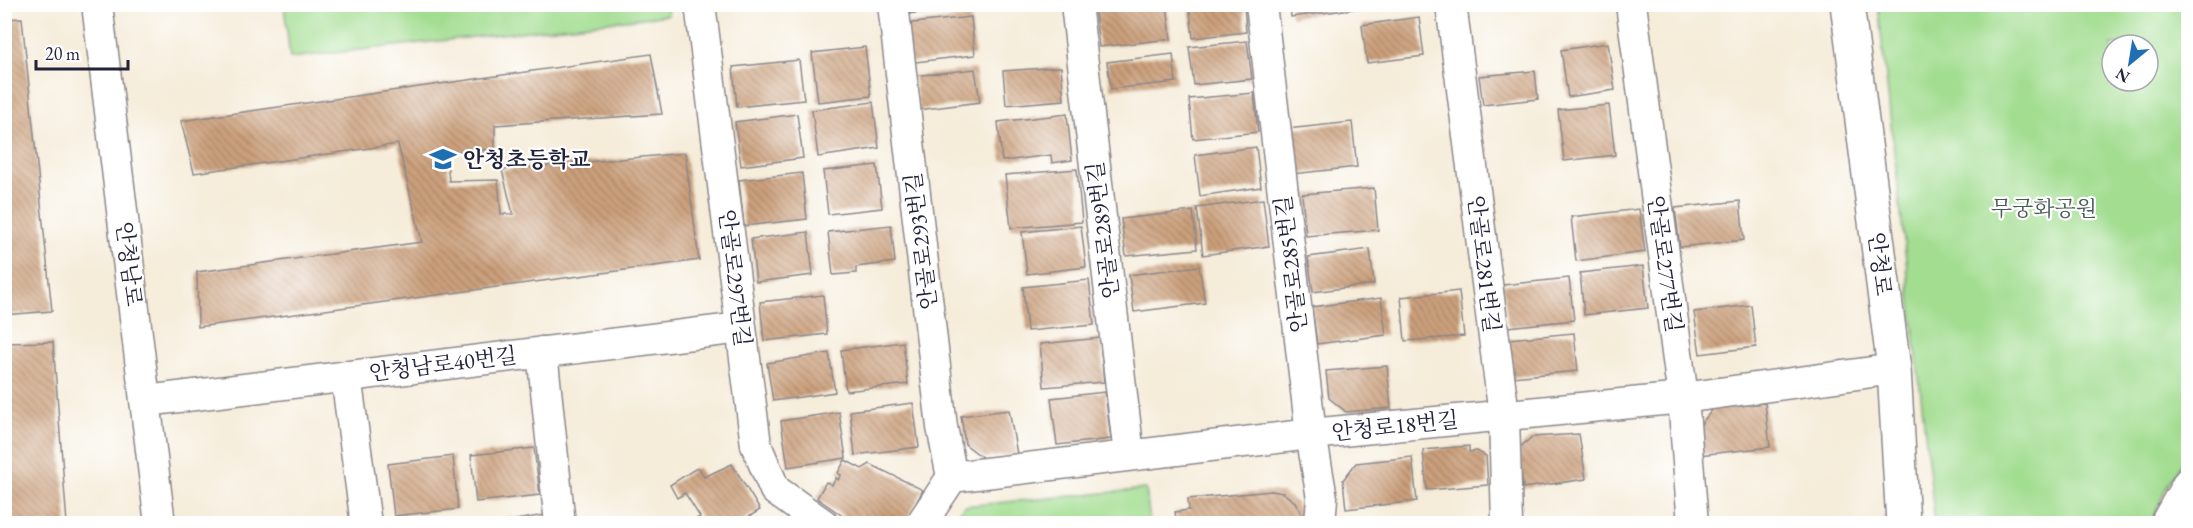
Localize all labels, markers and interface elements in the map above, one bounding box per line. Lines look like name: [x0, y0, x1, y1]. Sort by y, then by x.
scale bar: [36, 33, 128, 71]
north arrow: [2100, 33, 2160, 93]
text: 20 m: [45, 42, 80, 65]
text: N: [2112, 63, 2134, 88]
school or university icon: 안청초등학교: [428, 144, 458, 174]
place label: 안청초등학교: [463, 145, 591, 174]
street label: 안골로289번길: [1080, 160, 1126, 300]
street label: 안골로293번길: [898, 171, 944, 311]
street label: 안골로285번길: [1268, 194, 1314, 334]
street label: 안골로281번길: [1461, 194, 1507, 334]
street label: 안골로277번길: [1641, 194, 1689, 334]
park label: 무궁화공원: [1991, 194, 2097, 223]
street label: 안골로297번길: [712, 208, 758, 348]
street label: 안청남로: [109, 220, 149, 308]
street label: 안청로: [1862, 231, 1898, 297]
street label: 안청남로40번길: [367, 341, 519, 387]
street label: 안청로18번길: [1330, 405, 1460, 447]

